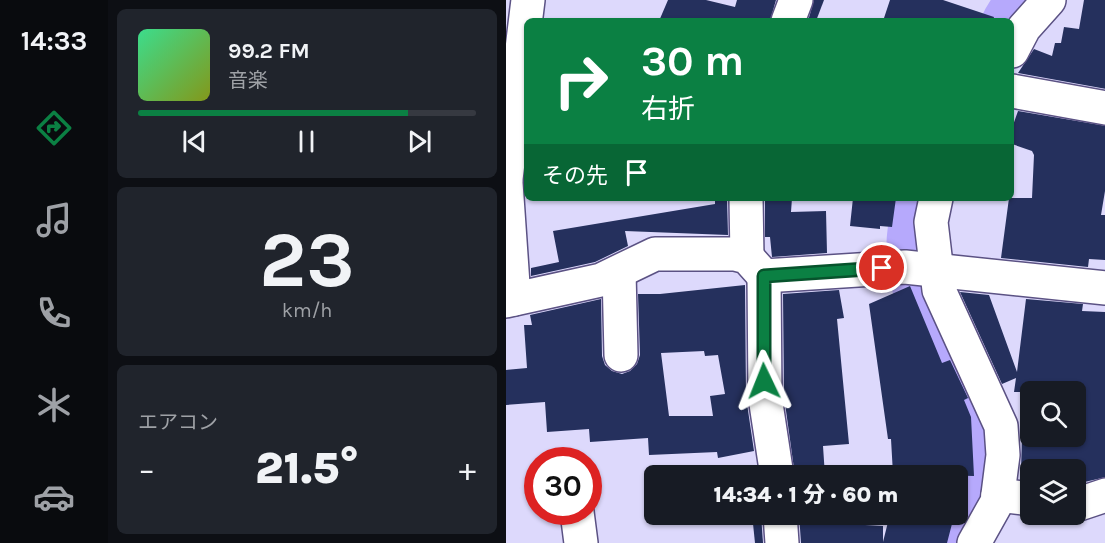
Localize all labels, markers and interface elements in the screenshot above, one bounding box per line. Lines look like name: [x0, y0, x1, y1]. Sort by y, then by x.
text: 14:33: [21, 25, 87, 57]
text: 30 m: [641, 36, 744, 86]
text: 99.2 FM: [228, 38, 310, 64]
icon: right: [542, 42, 620, 120]
text: 音楽: [228, 69, 268, 92]
text: 右折: [641, 93, 695, 125]
icon: directions: [33, 107, 75, 149]
icon: previous: [178, 125, 211, 158]
icon: pause: [290, 125, 323, 158]
icon: next: [403, 125, 436, 158]
icon: arrive: [620, 156, 653, 189]
text: その先: [542, 163, 608, 189]
icon: music: [33, 199, 75, 241]
text: 23: [259, 214, 355, 306]
pin: [856, 242, 907, 293]
icon: arrive: [865, 251, 898, 284]
icon: phone: [33, 292, 75, 334]
text: km/h: [282, 299, 332, 322]
position arrow: [732, 349, 796, 413]
map controls: [1020, 381, 1086, 525]
button: search: [1020, 381, 1086, 447]
icon: climate: [33, 384, 75, 426]
text: エアコン: [138, 411, 218, 434]
text: 21.5°: [255, 442, 359, 494]
speed limit sign: 30: [524, 447, 602, 525]
text: −: [138, 450, 155, 488]
text: +: [459, 450, 476, 488]
button: layers: [1020, 459, 1086, 525]
icon: car: [33, 476, 75, 518]
text: 14:34 · 1 分 · 60 m: [714, 482, 898, 508]

